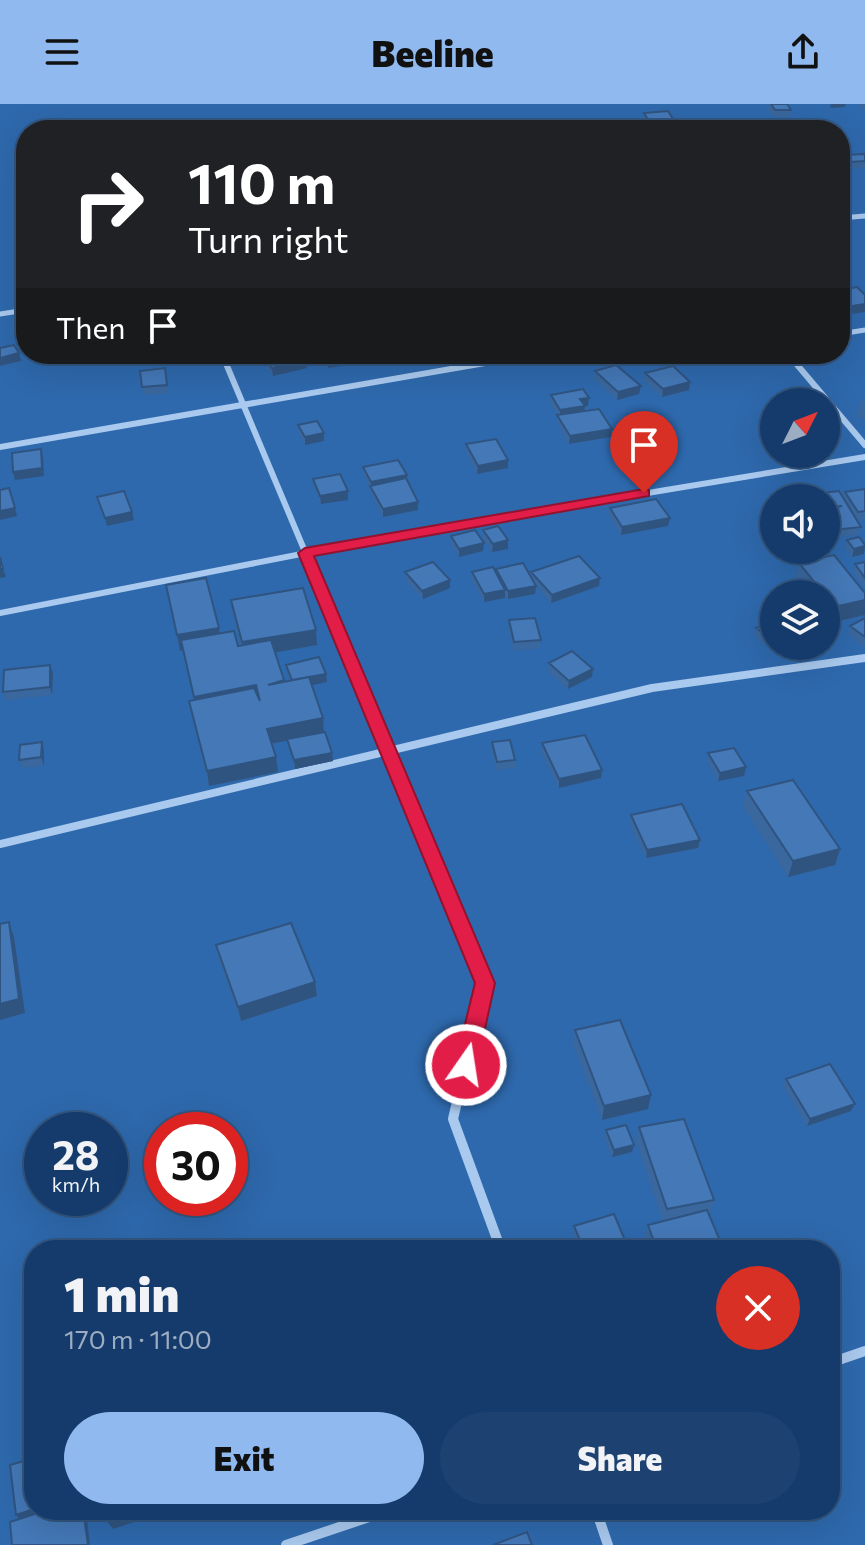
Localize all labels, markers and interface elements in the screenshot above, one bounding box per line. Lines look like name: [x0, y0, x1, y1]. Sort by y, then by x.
icon: menu: [40, 30, 84, 74]
text: Beeline: [371, 30, 494, 74]
icon: share: [781, 30, 825, 74]
text: 110 m: [188, 147, 335, 216]
icon: right: [56, 152, 160, 256]
text: Turn right: [188, 216, 349, 260]
icon: arrive: [141, 304, 185, 348]
text: Then: [56, 308, 125, 345]
north arrow: [760, 388, 840, 468]
map controls: [760, 388, 840, 660]
pin: [610, 411, 678, 493]
icon: arrive: [622, 423, 666, 467]
button: sound: [760, 484, 840, 564]
button: layers: [760, 580, 840, 660]
position arrow: [424, 1023, 508, 1107]
speed limit sign: 30: [144, 1112, 248, 1216]
text: 28: [52, 1129, 100, 1178]
text: km/h: [52, 1172, 100, 1196]
text: 1 min: [64, 1263, 179, 1322]
button: close: [716, 1266, 800, 1350]
text: 170 m · 11:00: [64, 1323, 212, 1354]
button: Exit: [64, 1412, 424, 1504]
button: Share: [440, 1412, 800, 1504]

